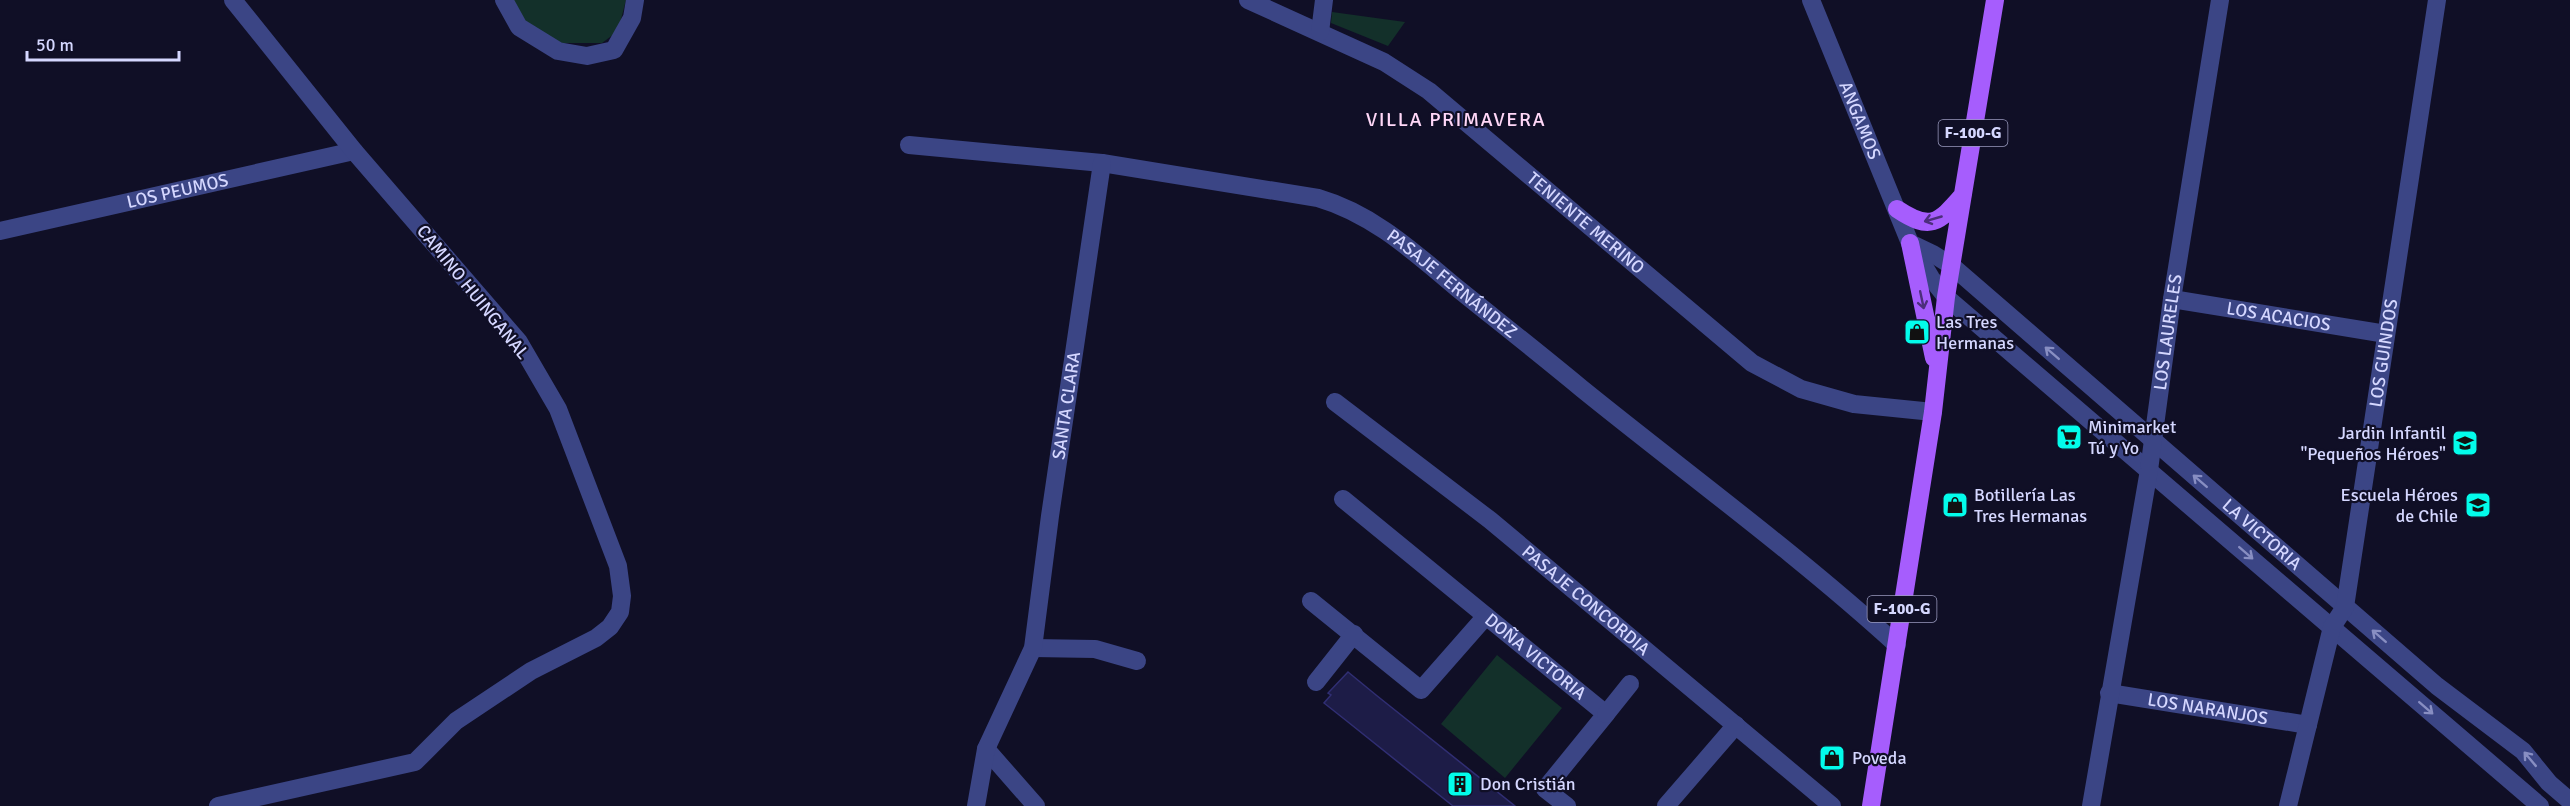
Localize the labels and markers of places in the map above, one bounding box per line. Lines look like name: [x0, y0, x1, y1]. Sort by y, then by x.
place label: Las Tres Hermanas: [1936, 311, 2014, 354]
shop icon: Las Tres Hermanas: [1902, 317, 1932, 347]
place label: Minimarket Tú y Yo: [2088, 416, 2176, 459]
supermarket icon: Minimarket Tú y Yo: [2054, 422, 2084, 452]
place label: Jardin Infantil "Pequeños Héroes": [2300, 422, 2446, 465]
school or university icon: Jardin Infantil "Pequeños Héroes": [2450, 428, 2480, 458]
place label: Botillería Las Tres Hermanas: [1974, 484, 2087, 527]
place label: Escuela Héroes de Chile: [2341, 484, 2458, 527]
shop icon: Botillería Las Tres Hermanas: [1940, 490, 1970, 520]
school or university icon: Escuela Héroes de Chile: [2463, 490, 2493, 520]
shop icon: Poveda: [1817, 743, 1847, 773]
place label: Poveda: [1852, 747, 1907, 769]
building icon: Don Cristián: [1445, 769, 1475, 799]
place label: Don Cristián: [1480, 773, 1576, 795]

